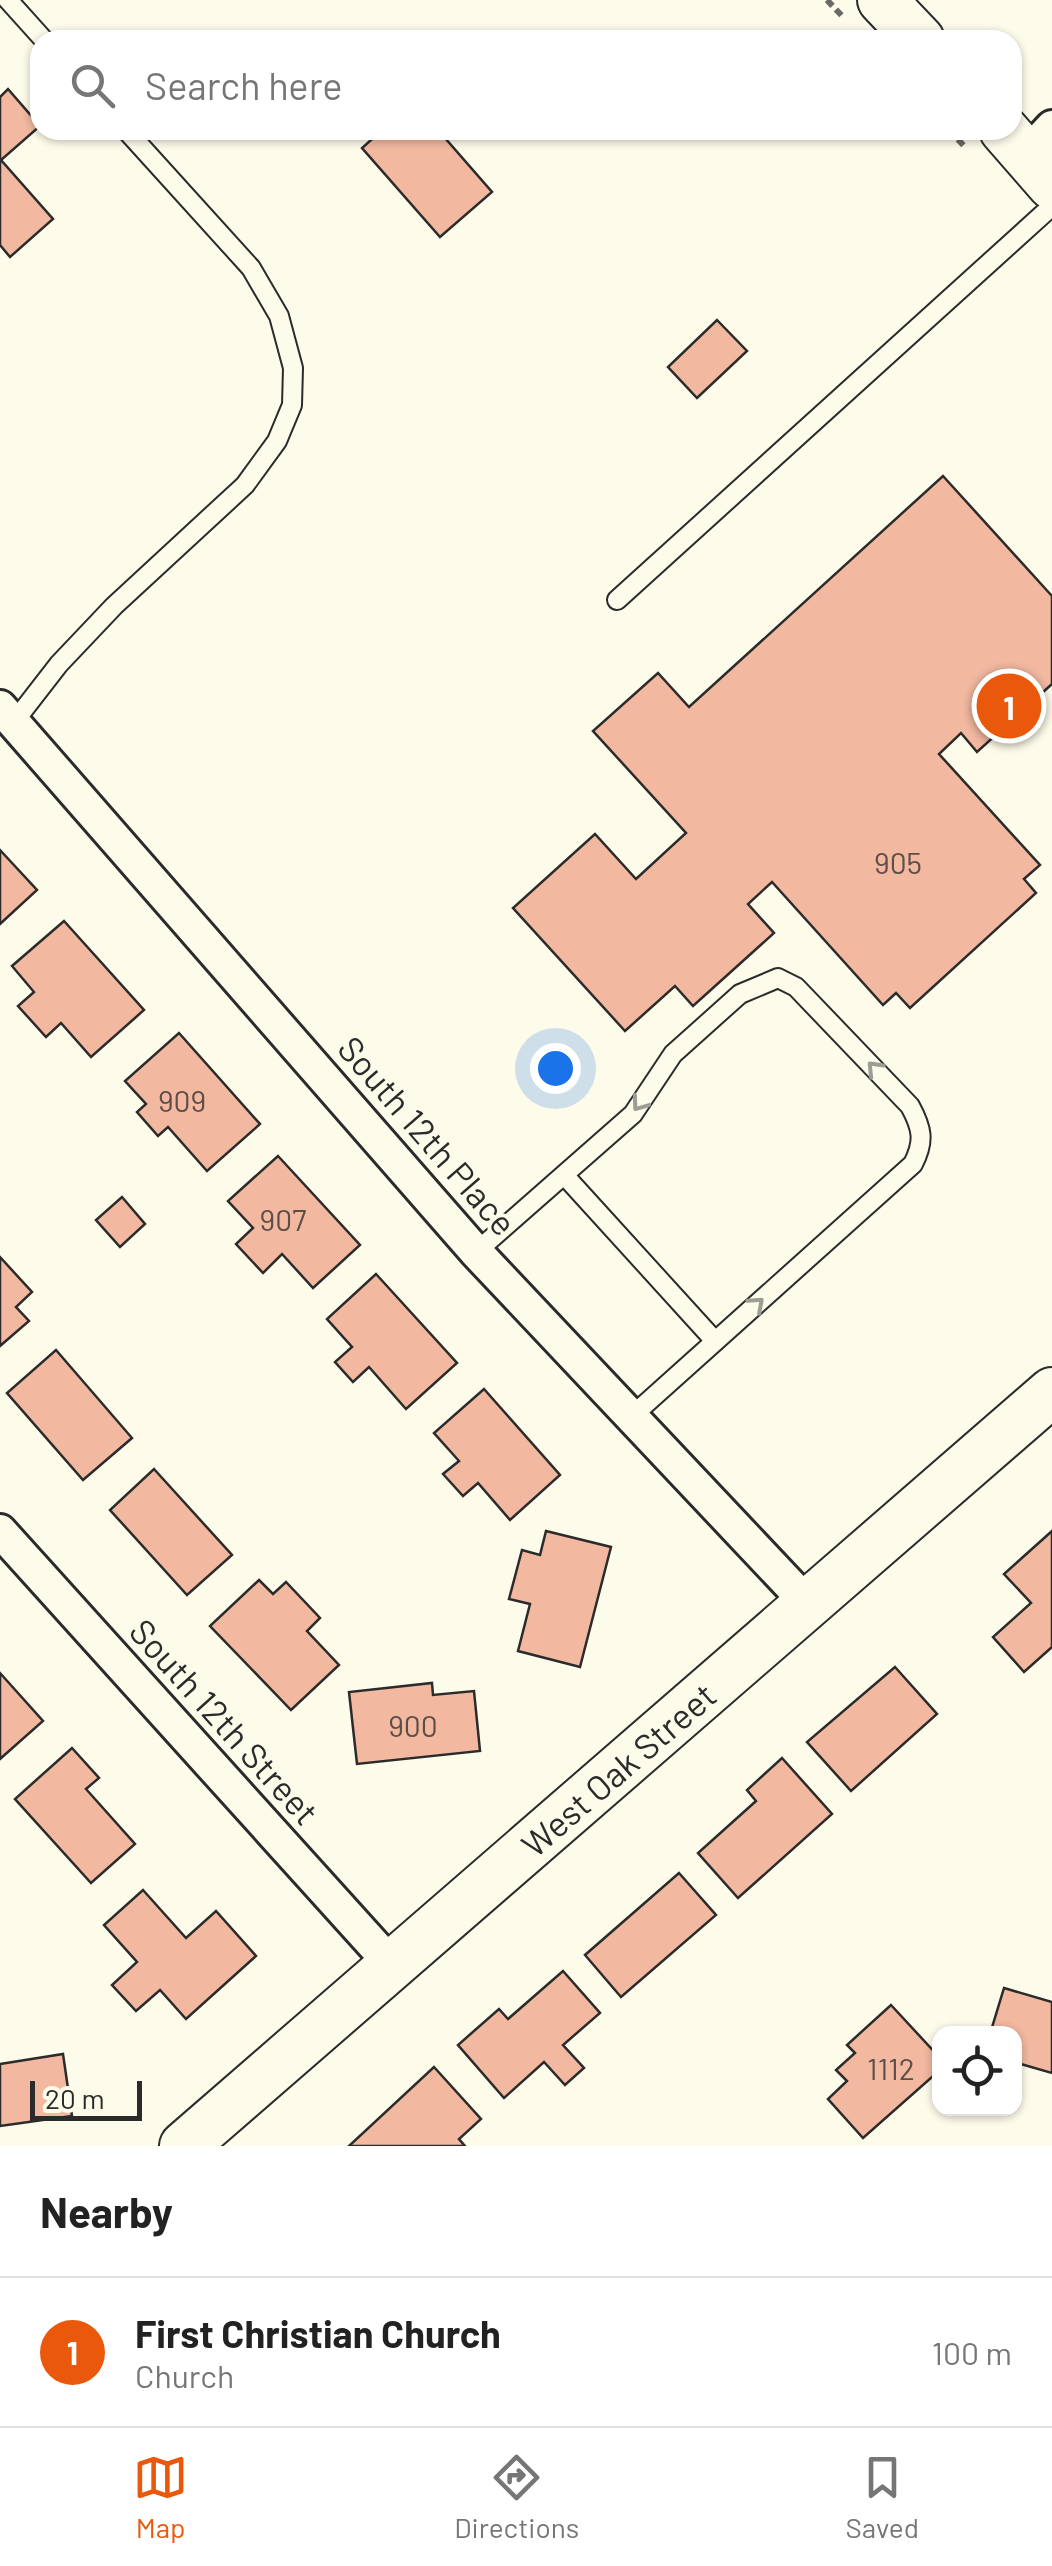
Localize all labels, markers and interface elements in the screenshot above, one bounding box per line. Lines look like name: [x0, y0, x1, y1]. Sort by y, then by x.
search box: [30, 30, 1022, 140]
icon: search: [65, 58, 120, 113]
text: Search here: [145, 62, 343, 108]
pin: 1: [976, 668, 1042, 744]
house number: 905: [874, 844, 922, 880]
street label: South 12th Place: [330, 1027, 526, 1243]
your location: [530, 1043, 581, 1094]
one-way arrow: [868, 1062, 886, 1080]
house number: 909: [158, 1082, 206, 1118]
one-way arrow: [633, 1093, 651, 1111]
house number: 907: [260, 1201, 306, 1237]
one-way arrow: [745, 1297, 764, 1315]
street label: South 12th Street: [122, 1610, 328, 1832]
street label: West Oak Street: [512, 1673, 724, 1865]
house number: 900: [388, 1707, 438, 1743]
map controls: [932, 2026, 1022, 2116]
button: locate: [932, 2026, 1022, 2116]
house number: 1112: [867, 2050, 915, 2086]
scale bar: [30, 2076, 142, 2120]
text: 20 m: [45, 2081, 105, 2115]
text: Nearby: [40, 2186, 173, 2236]
text: First Christian Church: [135, 2310, 501, 2356]
text: 1: [67, 2333, 78, 2371]
text: 100 m: [932, 2333, 1012, 2371]
text: Church: [135, 2356, 234, 2394]
tab: Map: [133, 2450, 188, 2544]
tab: Directions: [454, 2450, 579, 2544]
tab: Saved: [845, 2450, 919, 2544]

